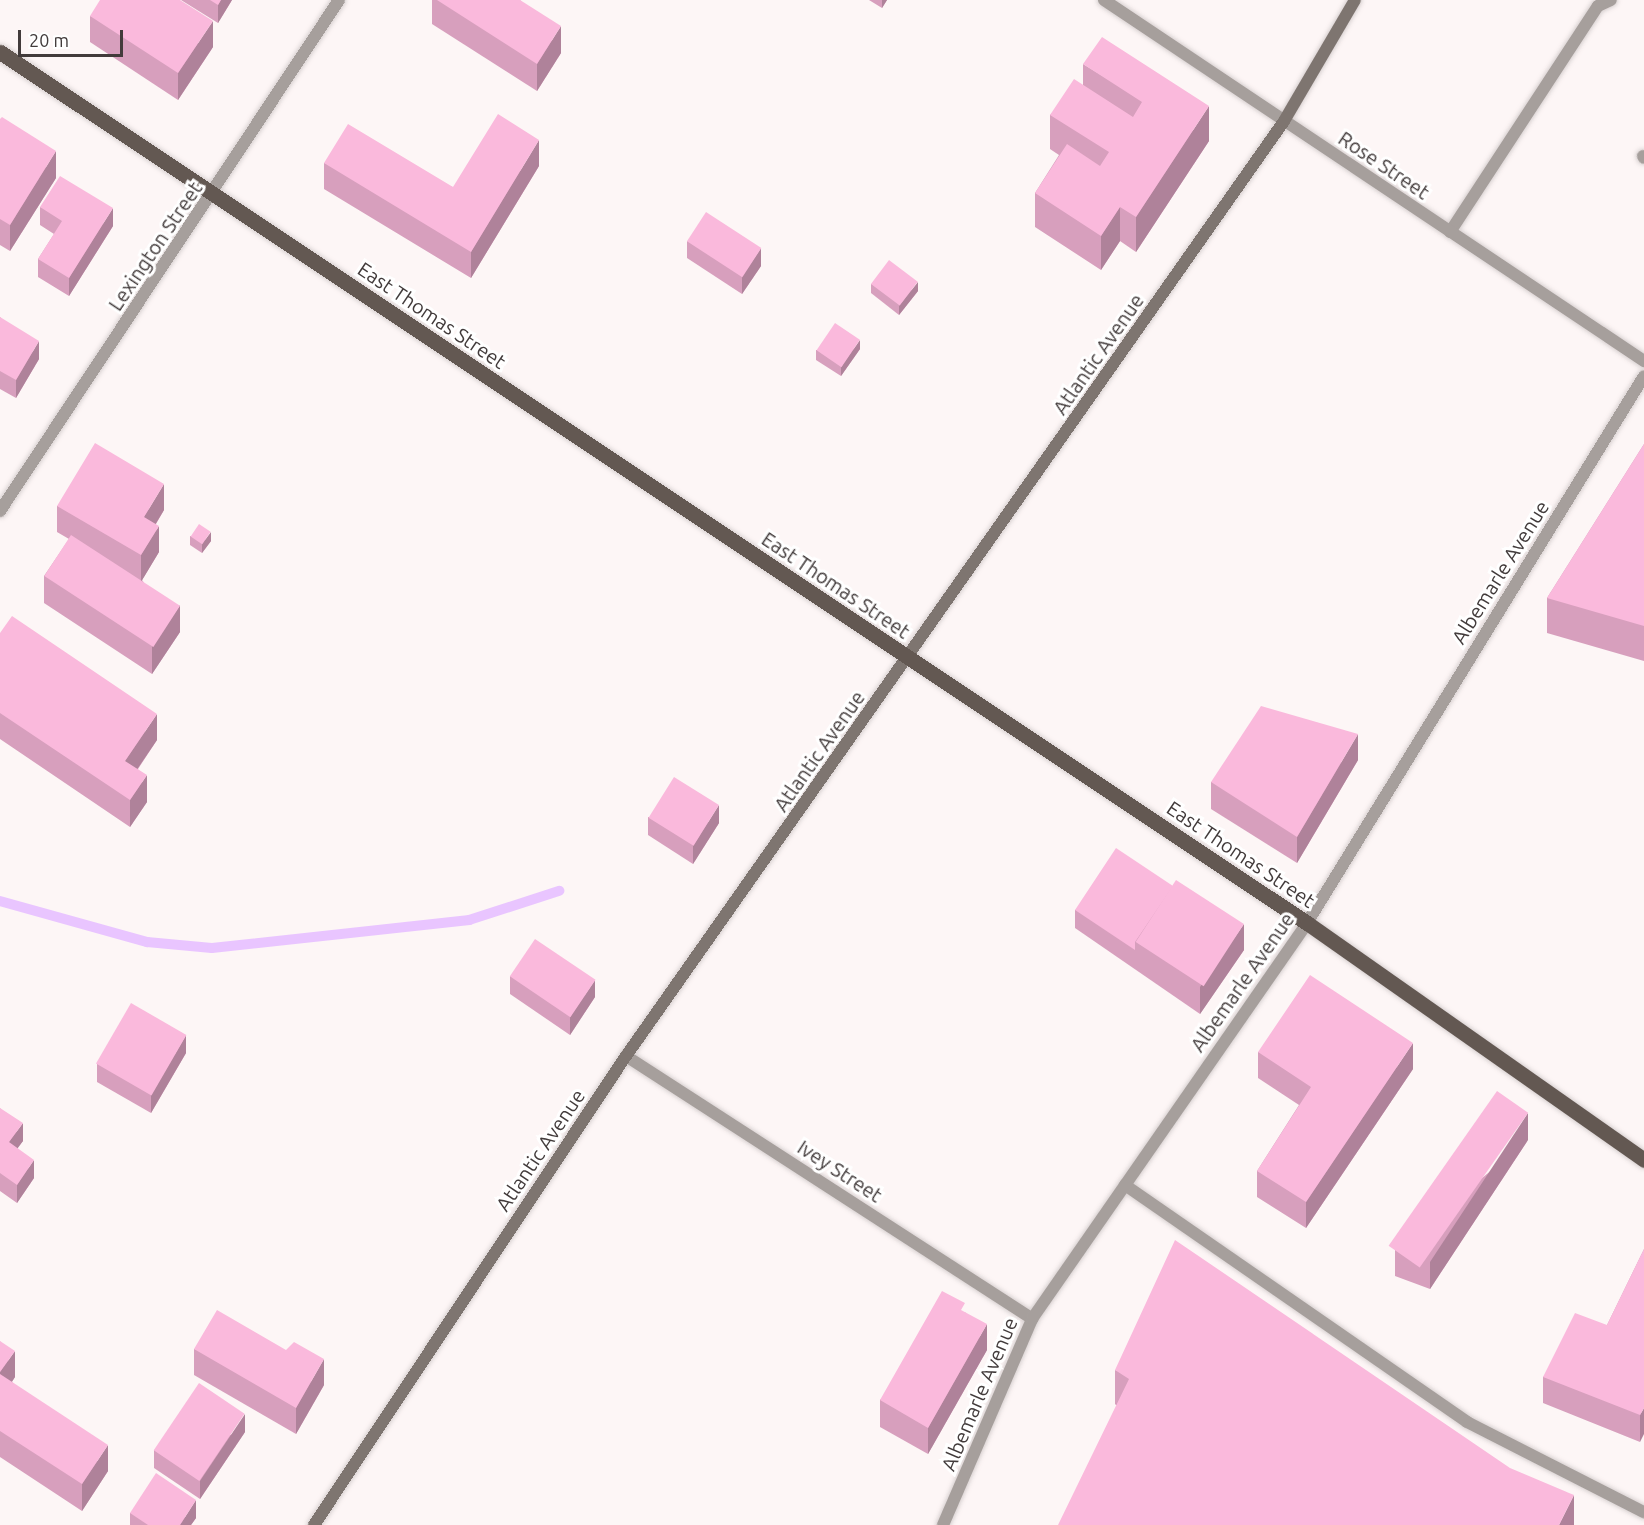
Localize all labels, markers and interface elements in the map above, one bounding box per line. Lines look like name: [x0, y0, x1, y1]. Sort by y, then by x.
scale bar: [21, 18, 126, 56]
text: 20 m: [29, 30, 69, 50]
street label: Rose Street: [1334, 126, 1434, 204]
street label: Lexington Street: [103, 177, 207, 315]
street label: East Thomas Street: [353, 257, 511, 373]
street label: Atlantic Avenue: [1047, 289, 1149, 419]
street label: Albemarle Avenue: [1446, 496, 1554, 648]
street label: East Thomas Street: [757, 527, 915, 643]
street label: Atlantic Avenue: [768, 686, 870, 816]
street label: East Thomas Street: [1162, 796, 1320, 912]
street label: Albemarle Avenue: [1185, 908, 1299, 1056]
street label: Atlantic Avenue: [490, 1085, 590, 1215]
street label: Ivey Street: [793, 1135, 887, 1207]
street label: Albemarle Avenue: [936, 1314, 1022, 1474]

